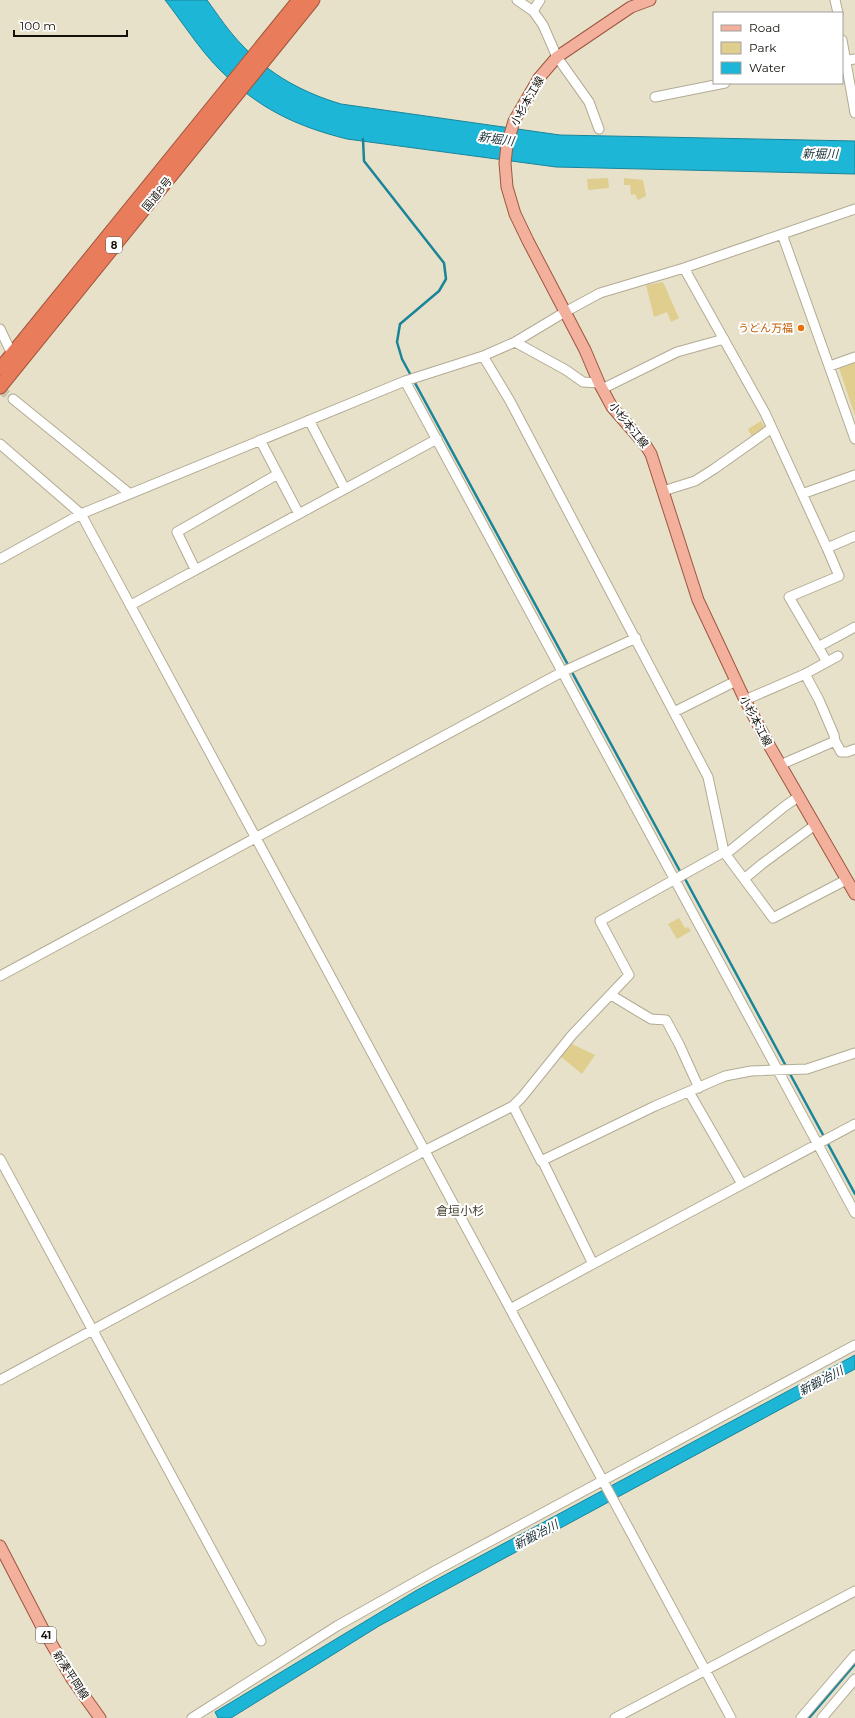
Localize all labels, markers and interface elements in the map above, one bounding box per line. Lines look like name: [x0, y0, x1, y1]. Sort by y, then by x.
scale bar: [14, 12, 127, 38]
legend: [713, 12, 843, 84]
text: 100 m: [20, 18, 56, 33]
text: Road: [749, 20, 780, 35]
text: Park: [749, 40, 777, 55]
text: Water: [749, 60, 786, 75]
street label: 小杉本江線: [507, 74, 547, 128]
water label: 新堀川: [477, 129, 517, 149]
water label: 新堀川: [802, 146, 840, 161]
street label: 国道8号: [139, 174, 175, 214]
road number: 8: [106, 237, 122, 253]
place label: うどん万福: [738, 321, 793, 335]
marker: うどん万福: [796, 323, 806, 333]
street label: 小杉本江線: [606, 399, 652, 451]
street label: 小杉本江線: [737, 693, 775, 749]
district label: 倉垣小杉: [436, 1203, 484, 1218]
water label: 新鍛冶川: [796, 1362, 847, 1398]
water label: 新鍛冶川: [511, 1516, 562, 1552]
road number: 41: [36, 1627, 56, 1643]
street label: 新湊平岡線: [50, 1648, 92, 1702]

